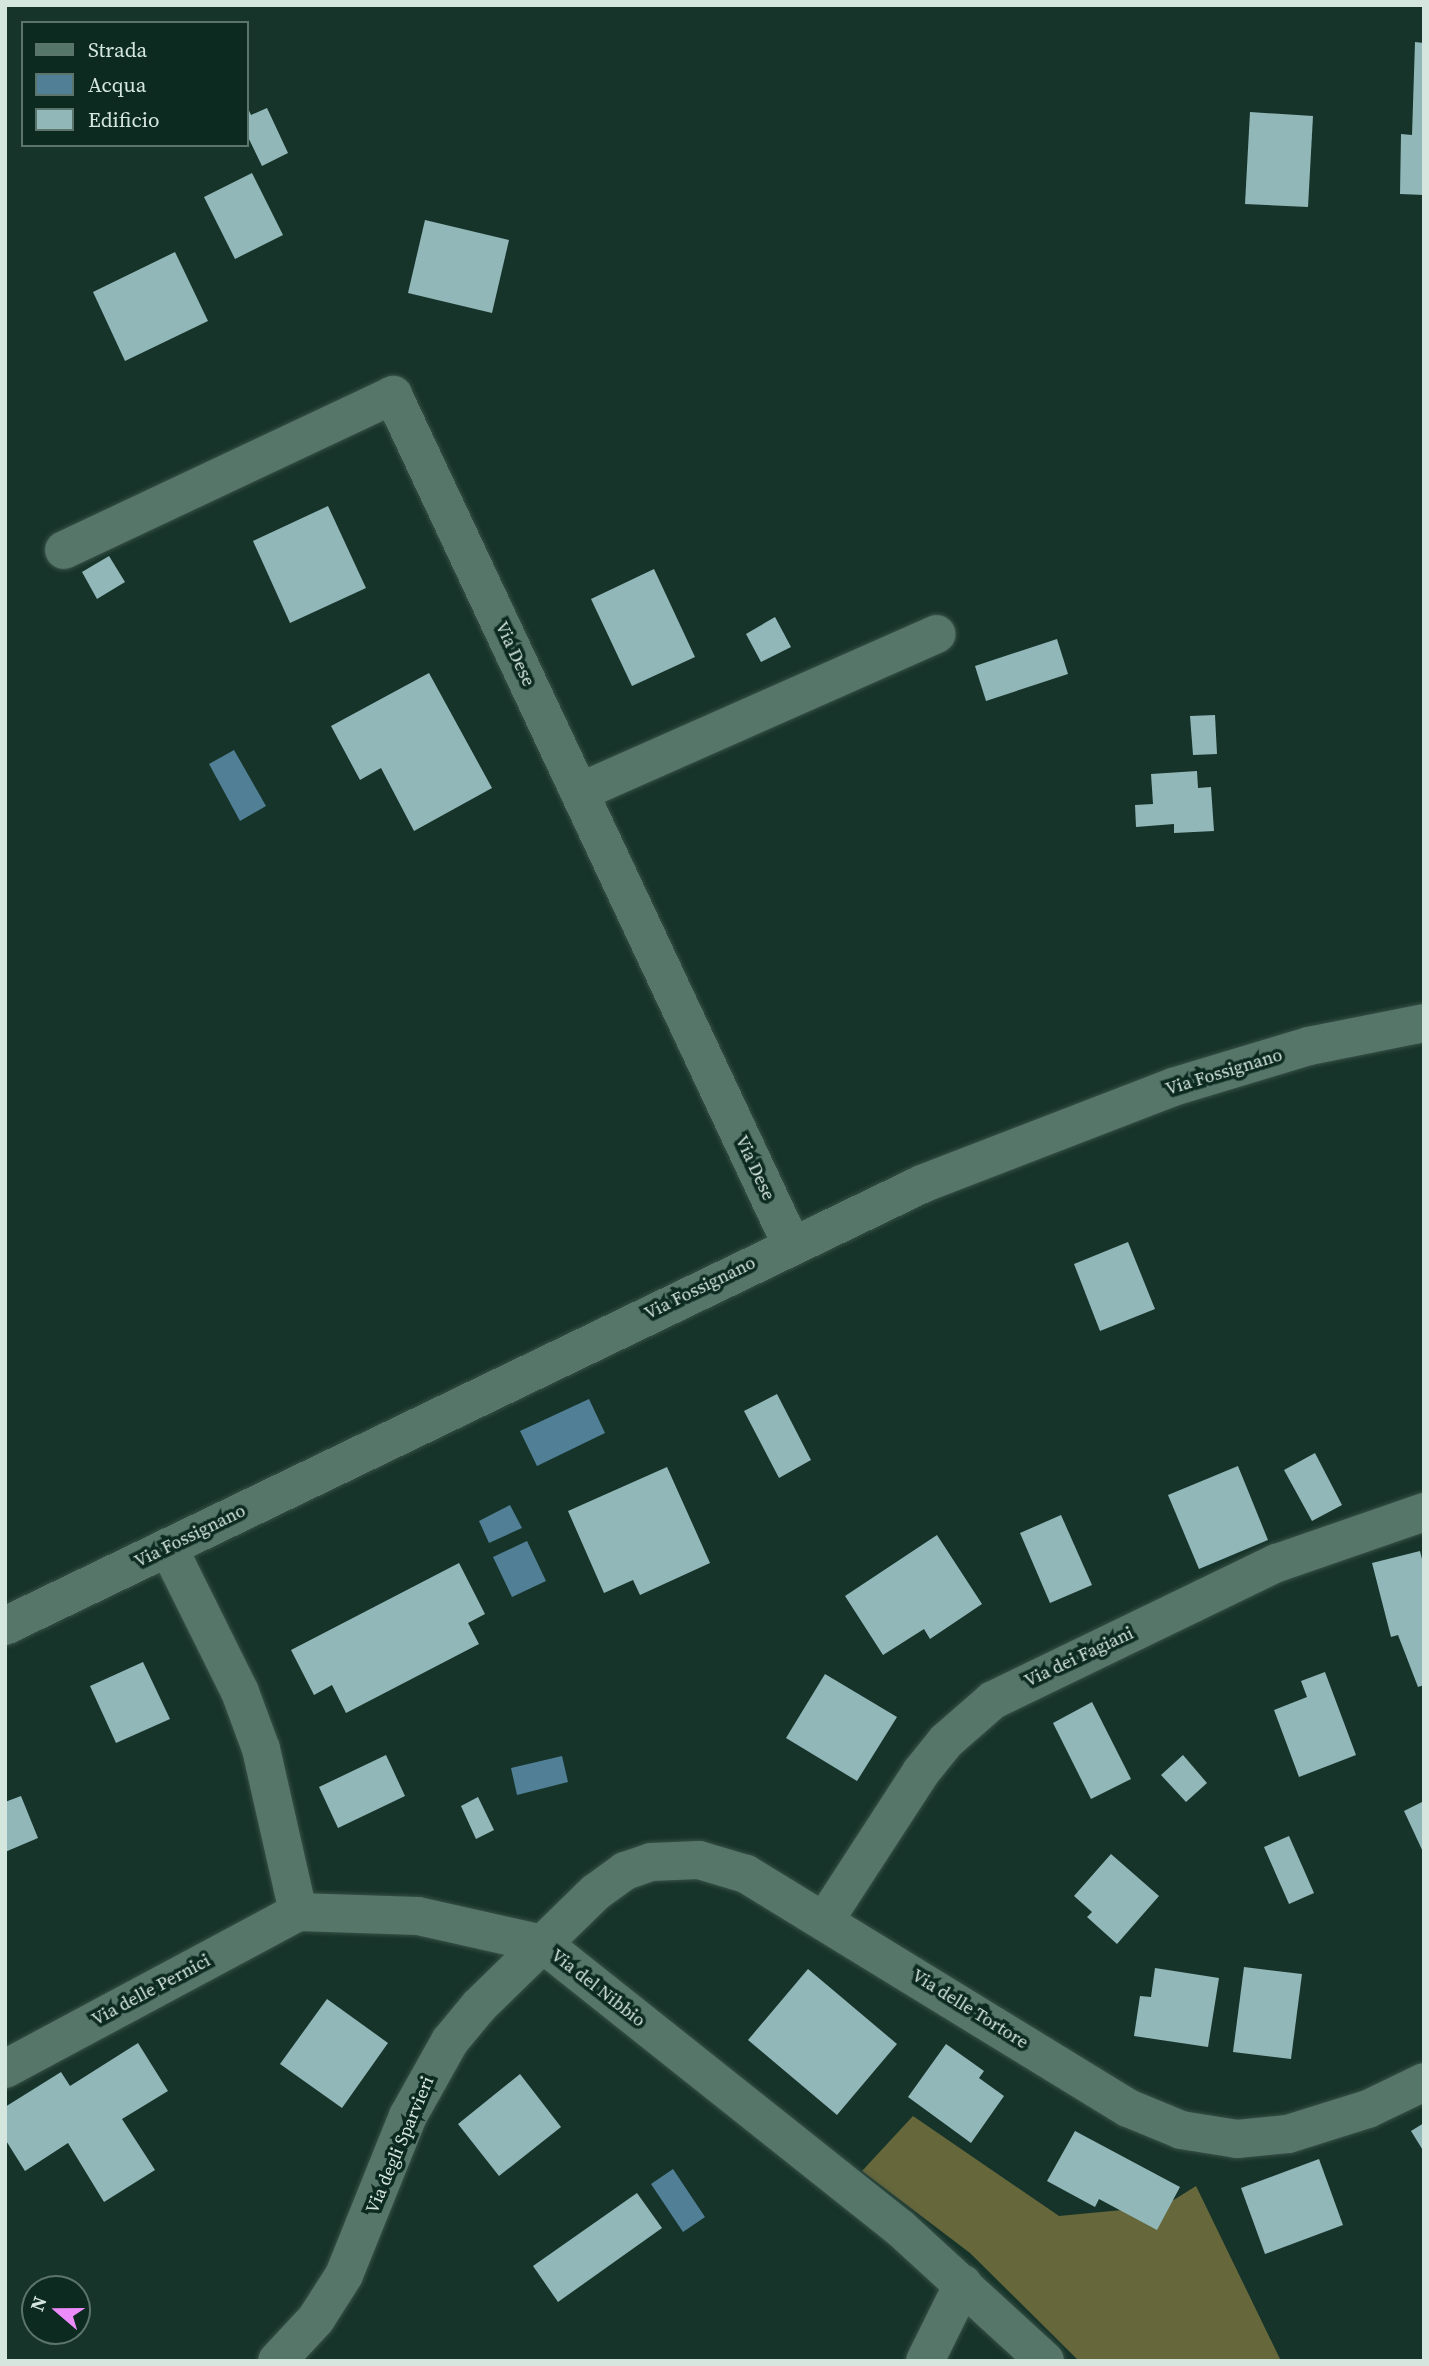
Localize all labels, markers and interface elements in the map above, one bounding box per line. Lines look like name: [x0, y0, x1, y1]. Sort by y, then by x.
legend: [21, 21, 248, 147]
text: Strada: [88, 35, 147, 64]
text: Acqua: [88, 70, 146, 99]
text: Edificio: [88, 105, 160, 134]
street label: Via Dese: [491, 618, 539, 690]
street label: Via Fossignano: [1163, 1044, 1285, 1100]
street label: Via Dese: [731, 1132, 779, 1204]
street label: Via Fossignano: [641, 1252, 759, 1324]
street label: Via Fossignano: [131, 1500, 249, 1572]
street label: Via dei Fagiani: [1021, 1622, 1137, 1692]
street label: Via del Nibbio: [547, 1945, 649, 2031]
street label: Via delle Pernici: [88, 1950, 214, 2030]
street label: Via delle Tortore: [908, 1964, 1032, 2054]
street label: Via degli Sparvieri: [361, 2073, 439, 2217]
north arrow: [21, 2275, 91, 2345]
text: N: [24, 2293, 53, 2314]

